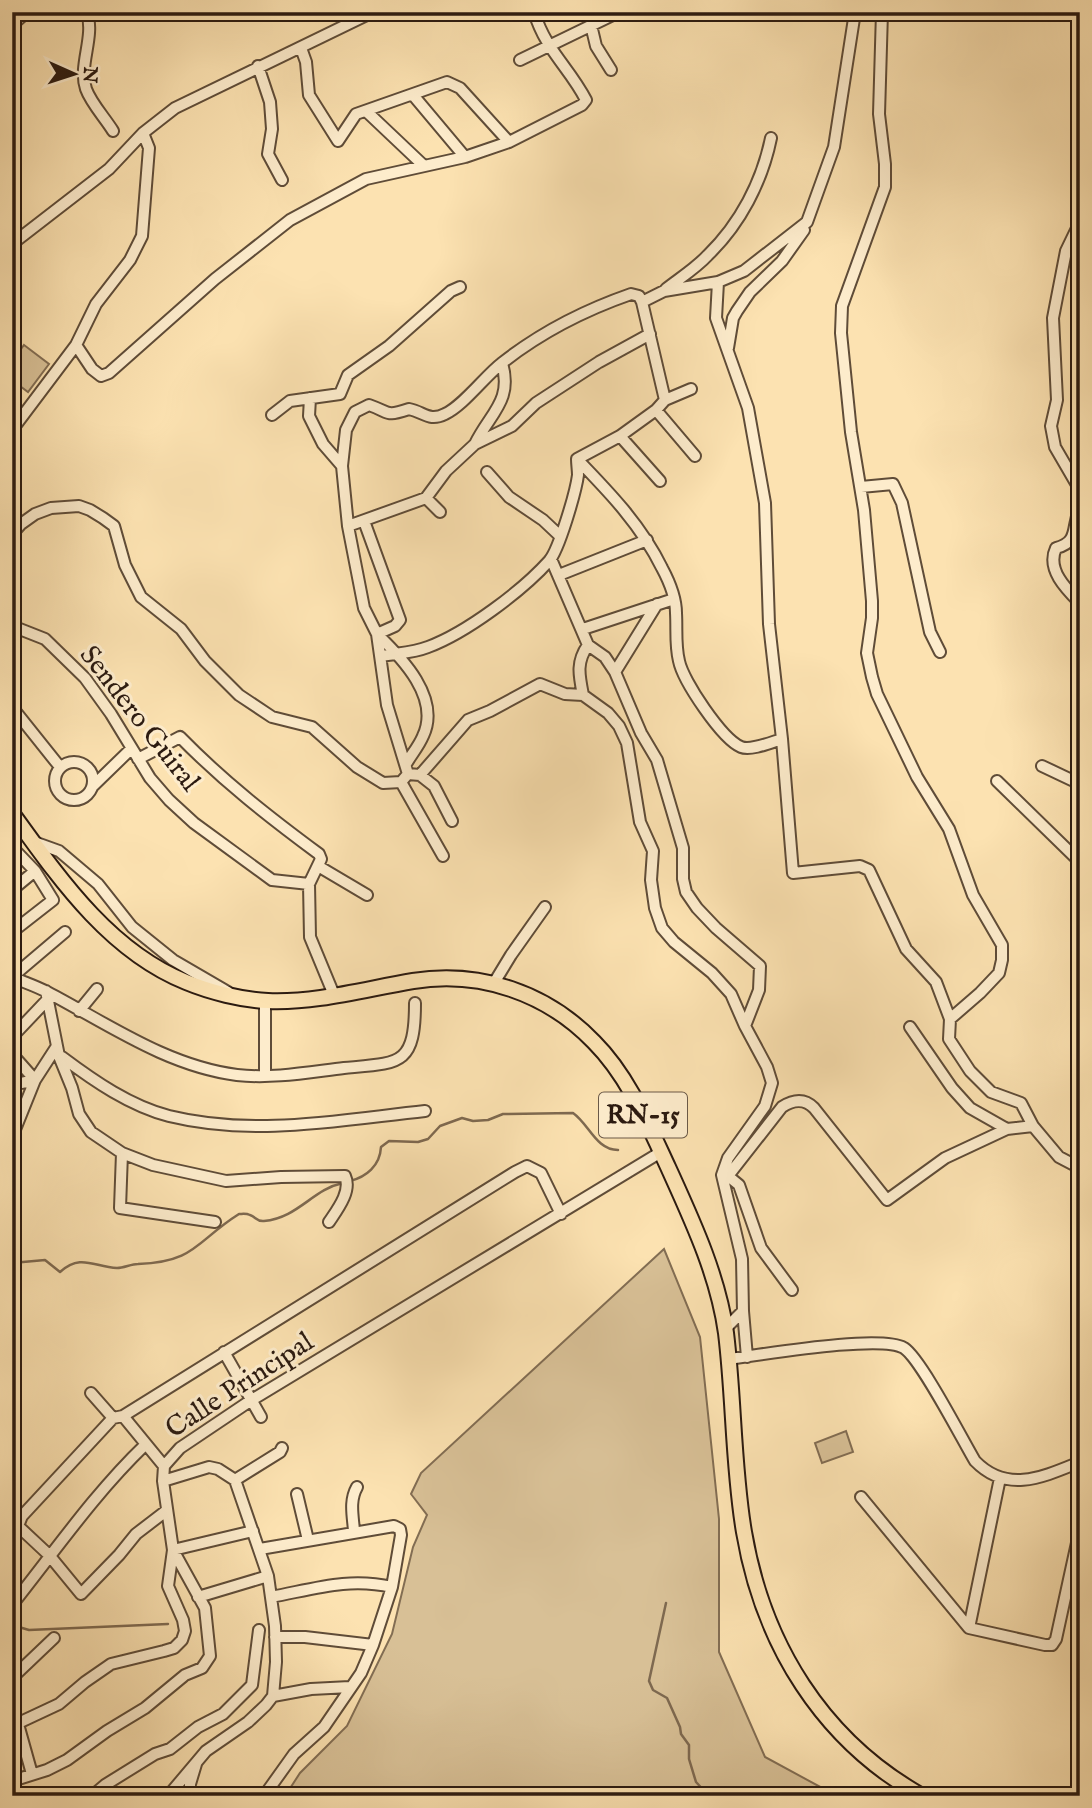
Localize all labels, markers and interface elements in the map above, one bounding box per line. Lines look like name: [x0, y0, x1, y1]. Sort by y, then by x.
north arrow: [38, 38, 108, 108]
text: N: [77, 65, 101, 84]
street label: Sendero Guiral: [71, 639, 207, 799]
road number: RN-15: [599, 1092, 687, 1138]
street label: Calle Principal: [159, 1325, 321, 1447]

